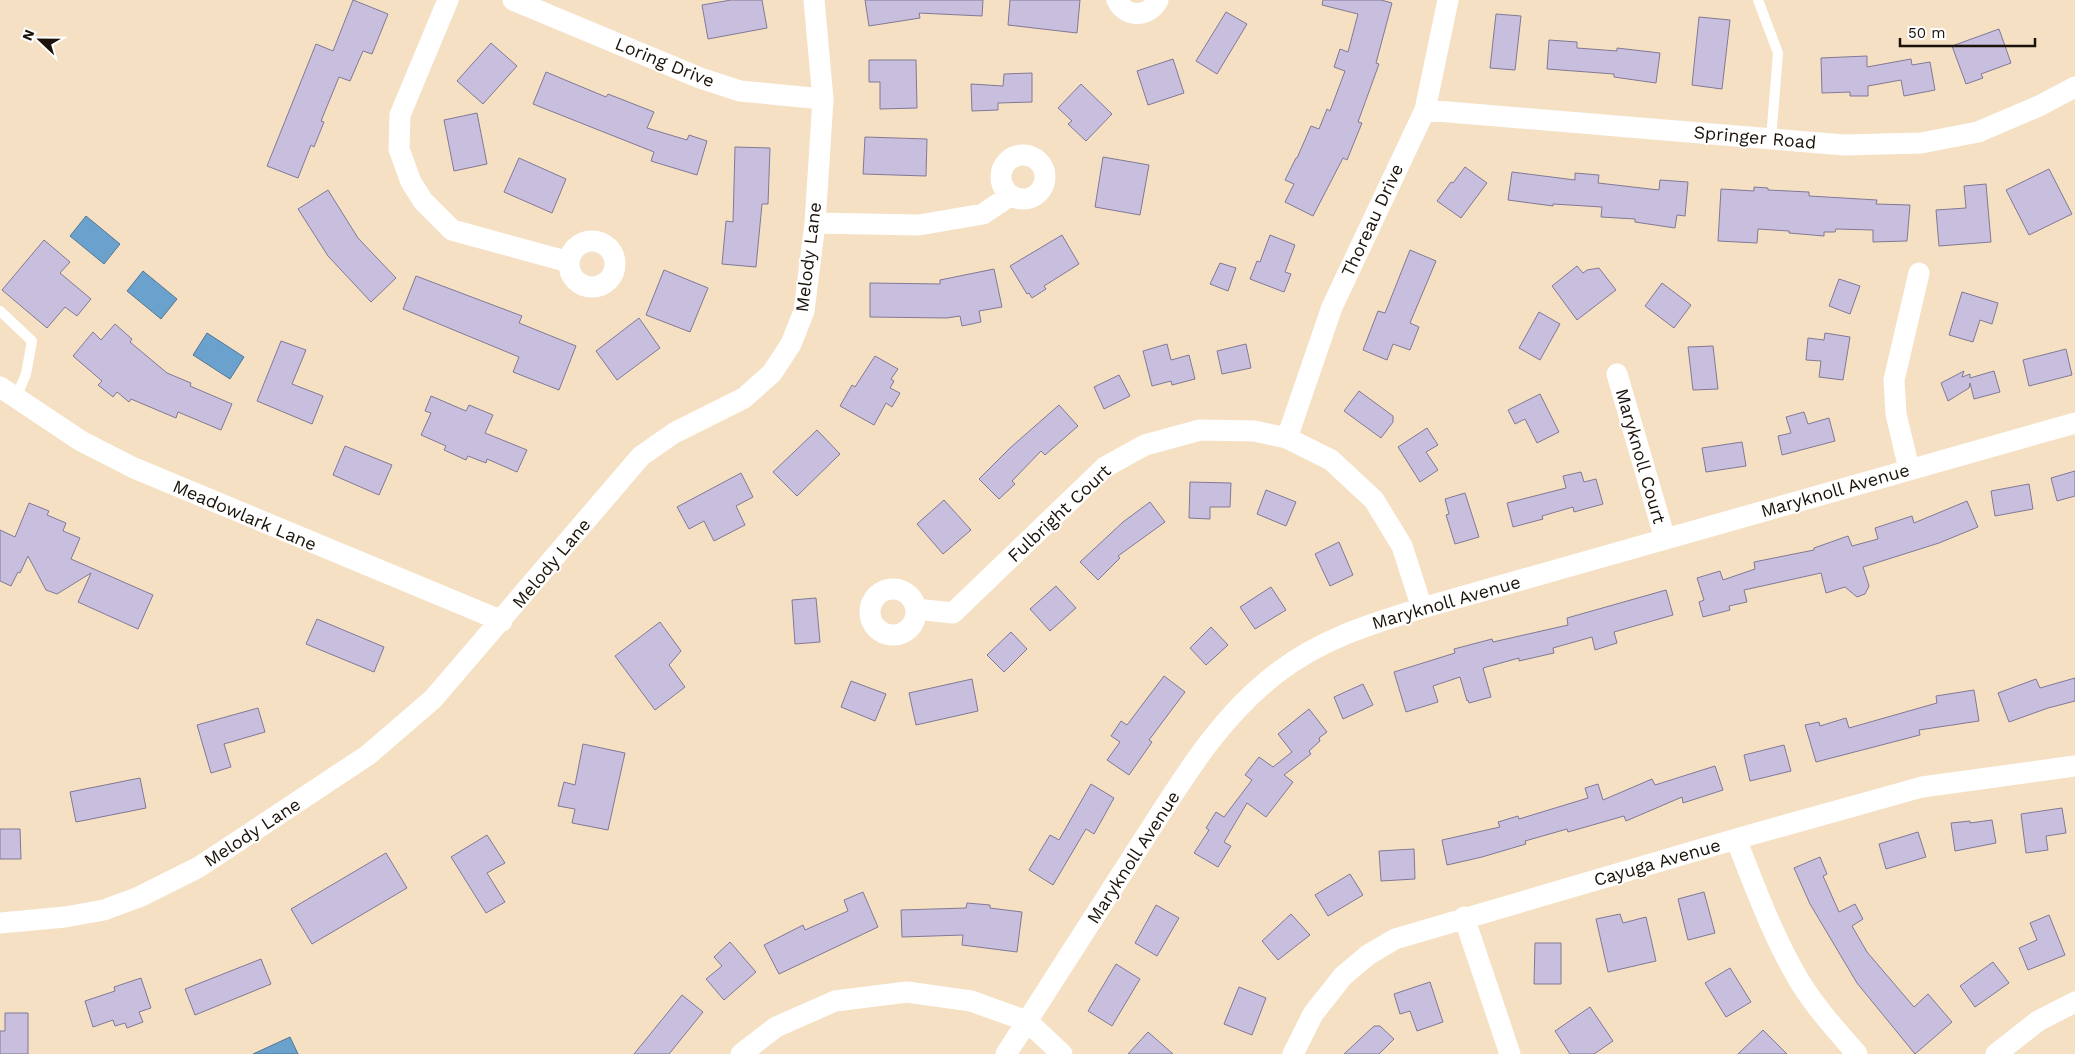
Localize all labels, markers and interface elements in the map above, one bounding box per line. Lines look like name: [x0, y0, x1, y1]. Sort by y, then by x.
north arrow: [15, 15, 65, 65]
scale bar: [1900, 15, 2035, 47]
text: 50 m: [1908, 24, 1945, 42]
text: N: [19, 27, 37, 43]
street label: Loring Drive: [612, 33, 718, 91]
street label: Springer Road: [1693, 121, 1817, 153]
street label: Thoreau Drive: [1337, 160, 1407, 280]
street label: Melody Lane: [791, 201, 825, 313]
street label: Maryknoll Court: [1612, 386, 1670, 526]
street label: Maryknoll Avenue: [1758, 459, 1912, 521]
street label: Fulbright Court: [1003, 460, 1115, 566]
street label: Meadowlark Lane: [170, 475, 320, 555]
street label: Melody Lane: [507, 514, 595, 612]
street label: Maryknoll Avenue: [1369, 571, 1523, 633]
street label: Maryknoll Avenue: [1082, 787, 1184, 927]
street label: Melody Lane: [200, 793, 304, 871]
street label: Cayuga Avenue: [1591, 834, 1723, 890]

